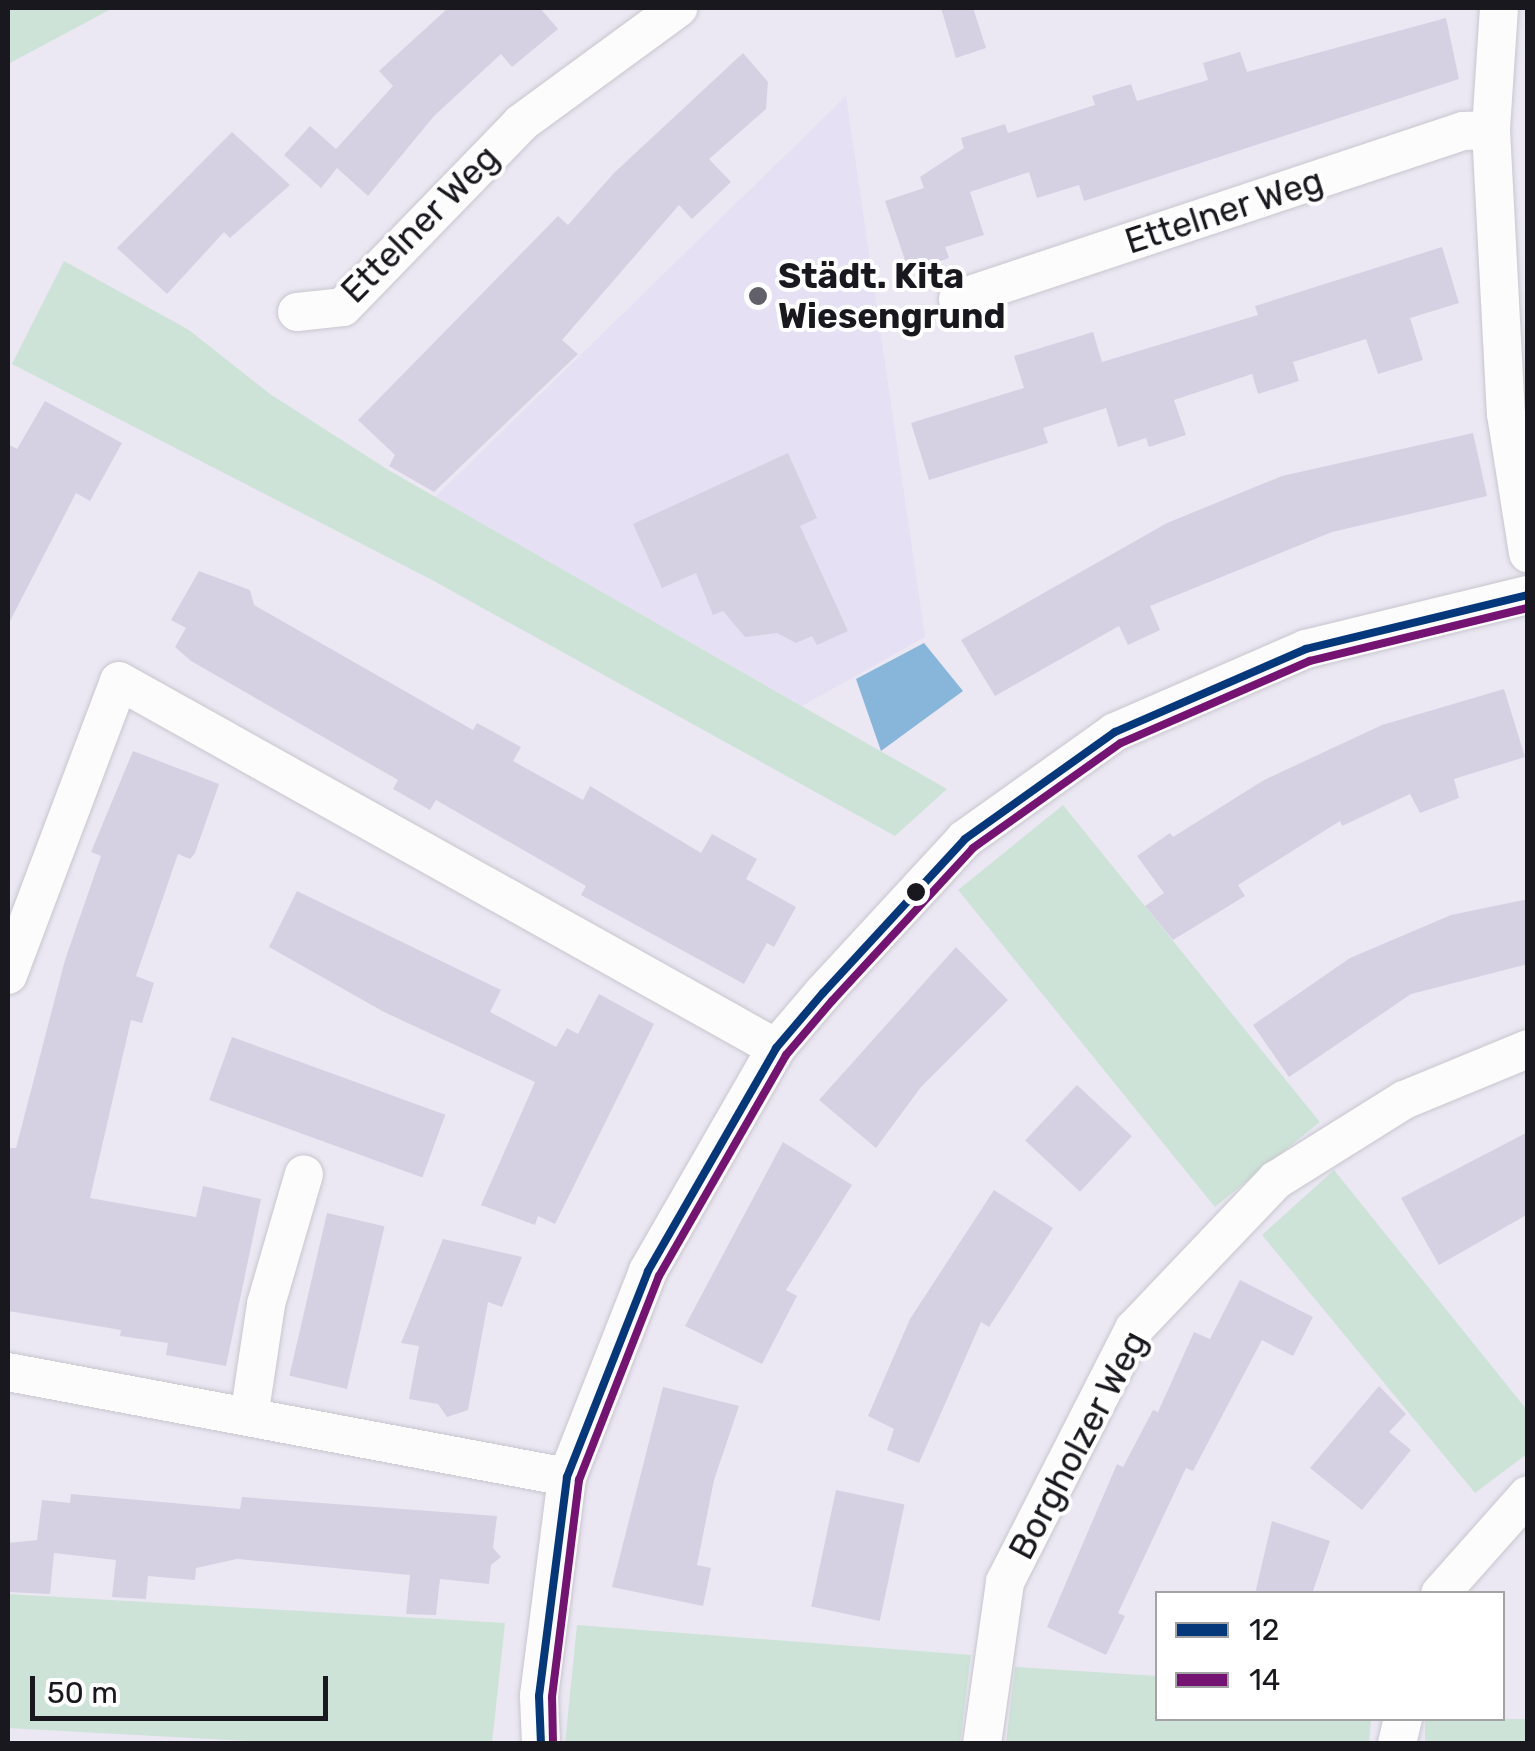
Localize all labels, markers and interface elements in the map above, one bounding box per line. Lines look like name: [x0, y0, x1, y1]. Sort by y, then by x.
street label: Ettelner Weg: [332, 136, 508, 312]
street label: Ettelner Weg: [1119, 159, 1329, 263]
place label: Städt. Kita Wiesengrund: [778, 255, 1006, 337]
marker: Städt. Kita Wiesengrund: [747, 285, 769, 307]
unlabelled marker: [906, 882, 926, 902]
street label: Borgholzer Weg: [1000, 1323, 1156, 1567]
legend: [1155, 1591, 1505, 1721]
text: 12: [1249, 1612, 1279, 1648]
scale bar: [35, 1656, 332, 1718]
text: 14: [1249, 1662, 1280, 1698]
text: 50 m: [47, 1675, 118, 1711]

